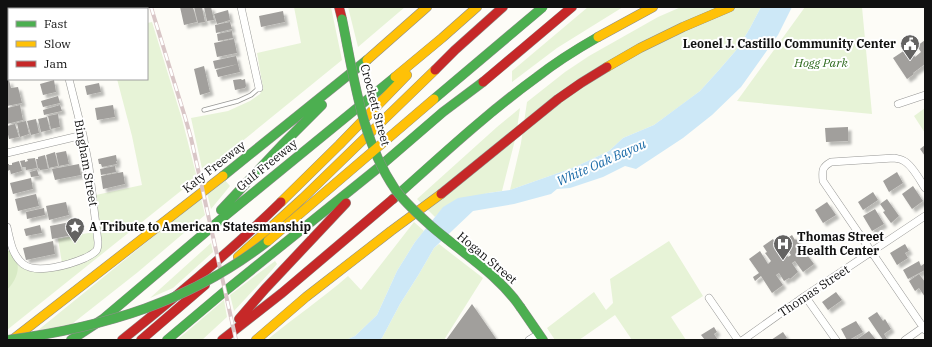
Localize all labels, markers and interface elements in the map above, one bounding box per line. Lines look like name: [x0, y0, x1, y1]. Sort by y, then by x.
legend: [8, 8, 148, 80]
text: Fast: [44, 16, 68, 31]
public building icon: Leonel J. Castillo Community Center: [899, 33, 921, 61]
text: Slow: [44, 36, 71, 51]
place label: Leonel J. Castillo Community Center: [683, 36, 896, 51]
park label: Hogg Park: [793, 55, 848, 70]
text: Jam: [44, 56, 68, 71]
street label: Crockett Street: [357, 62, 394, 147]
street label: Bingham Street: [71, 118, 102, 208]
street label: Gulf Freeway: [233, 135, 301, 194]
water label: White Oak Bayou: [554, 135, 649, 190]
street label: Katy Freeway: [179, 137, 249, 196]
place icon: A Tribute to American Statesmanship: [64, 216, 86, 244]
place label: A Tribute to American Statesmanship: [89, 219, 311, 234]
street label: Hogan Street: [454, 228, 520, 287]
place label: Thomas Street Health Center: [797, 229, 884, 258]
hospital icon: Thomas Street Health Center: [772, 233, 794, 261]
street label: Thomas Street: [775, 261, 852, 320]

